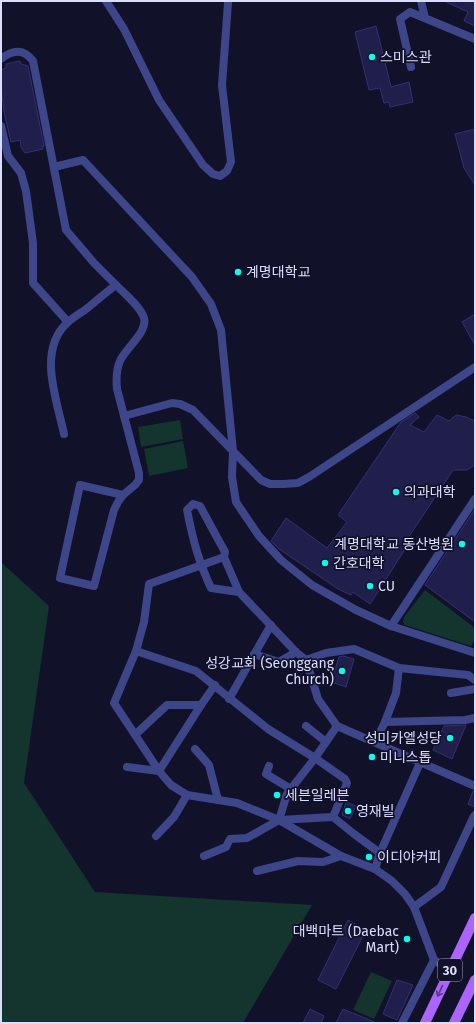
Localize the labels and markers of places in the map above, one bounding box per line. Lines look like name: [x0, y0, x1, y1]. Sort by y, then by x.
place label: 스미스관: [380, 49, 432, 66]
marker: 스미스관: [367, 52, 377, 62]
place label: 계명대학교: [246, 264, 311, 281]
marker: 계명대학교: [233, 267, 243, 277]
place label: 의과대학: [404, 484, 456, 501]
marker: 의과대학: [391, 487, 401, 497]
place label: 계명대학교 동산병원: [334, 536, 454, 553]
marker: 계명대학교 동산병원: [457, 539, 467, 549]
place label: 간호대학: [333, 555, 385, 572]
marker: 간호대학: [320, 558, 330, 568]
place label: CU: [378, 578, 395, 595]
marker: CU: [365, 581, 375, 591]
place label: 성강교회 (Seonggang Church): [205, 655, 335, 688]
marker: 성강교회 (Seonggang Church): [337, 666, 347, 676]
place label: 성미카엘성당: [365, 730, 442, 747]
marker: 성미카엘성당: [445, 733, 455, 743]
place label: 미니스톱: [380, 749, 432, 766]
marker: 미니스톱: [367, 752, 377, 762]
place label: 세븐일레븐: [285, 787, 350, 804]
marker: 세븐일레븐: [272, 790, 282, 800]
place label: 영재빌: [356, 803, 395, 820]
marker: 영재빌: [343, 806, 353, 816]
place label: 이디야커피: [377, 849, 441, 866]
marker: 이디야커피: [364, 852, 374, 862]
place label: 대백마트 (Daebac Mart): [293, 923, 399, 956]
marker: 대백마트 (Daebac Mart): [402, 934, 412, 944]

